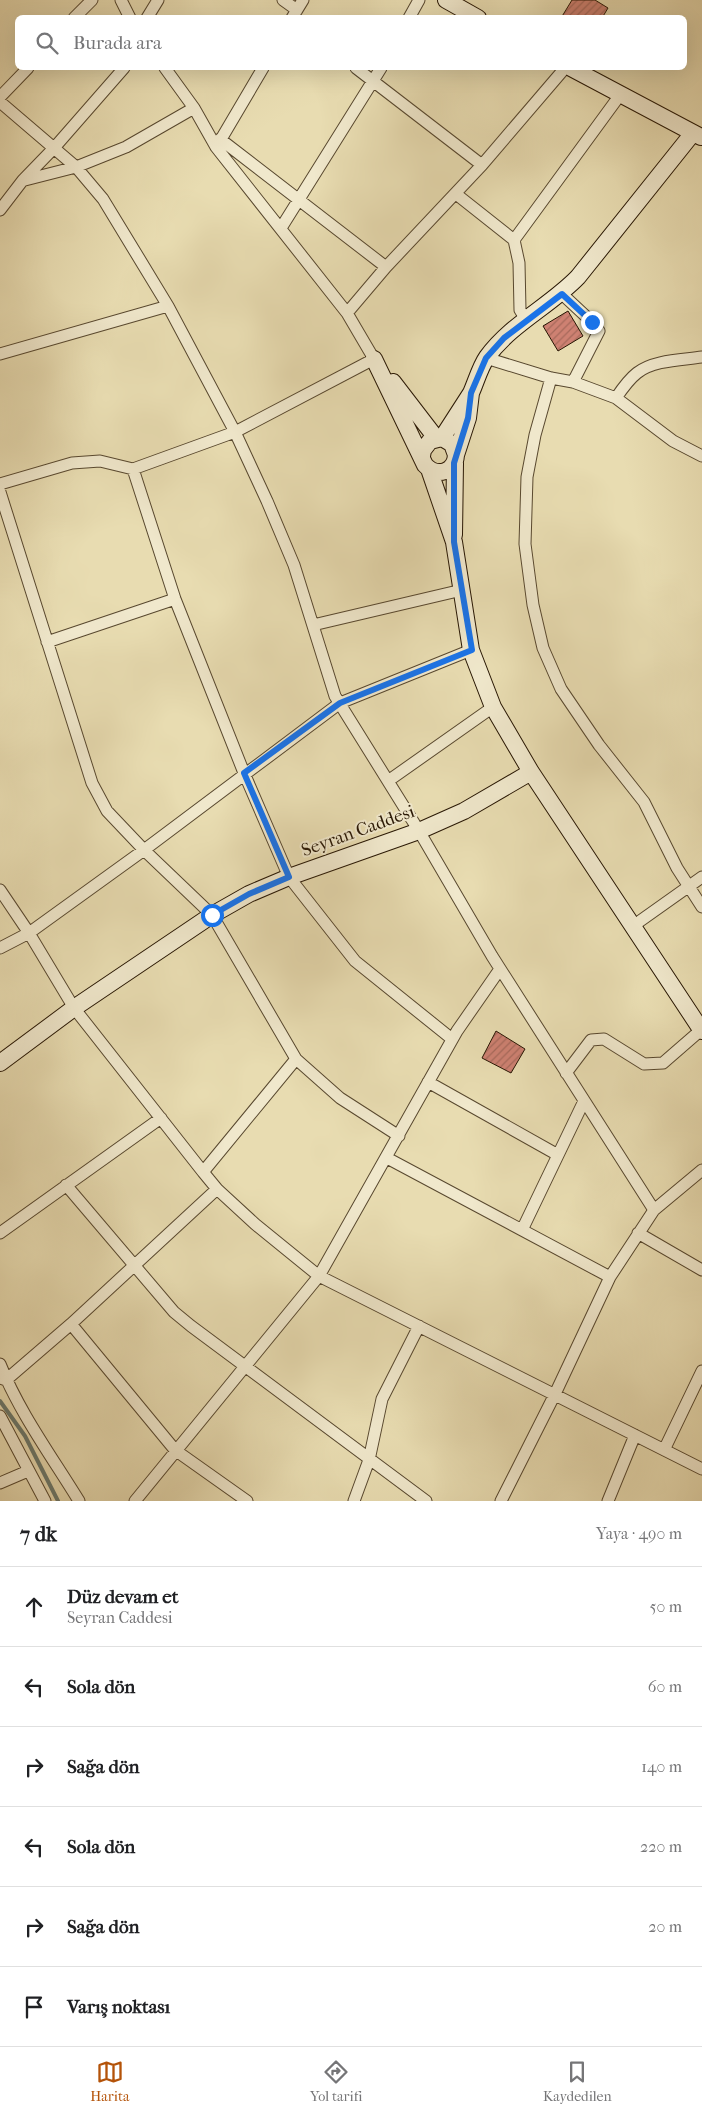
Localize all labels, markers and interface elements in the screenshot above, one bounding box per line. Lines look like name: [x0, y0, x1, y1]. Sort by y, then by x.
search box: [15, 15, 687, 70]
icon: search: [33, 29, 61, 57]
text: Burada ara: [73, 32, 162, 54]
route end: [581, 311, 604, 334]
street label: Seyran Caddesi: [299, 801, 418, 861]
route start: [201, 904, 224, 927]
text: 7 dk: [20, 1522, 57, 1546]
text: Yaya · 490 m: [596, 1524, 682, 1543]
text: Düz devam et: [67, 1586, 178, 1608]
icon: ahead: [20, 1593, 48, 1621]
text: 50 m: [650, 1597, 682, 1616]
text: Seyran Caddesi: [67, 1608, 173, 1627]
icon: left: [20, 1673, 48, 1701]
text: Sola dön: [67, 1676, 135, 1698]
text: 60 m: [648, 1677, 682, 1696]
icon: right: [20, 1753, 48, 1781]
text: Sağa dön: [67, 1756, 140, 1778]
text: 140 m: [641, 1757, 682, 1776]
icon: left: [20, 1833, 48, 1861]
text: Sola dön: [67, 1836, 135, 1858]
text: 220 m: [640, 1837, 682, 1856]
icon: right: [20, 1913, 48, 1941]
text: Sağa dön: [67, 1916, 140, 1938]
text: 20 m: [648, 1917, 682, 1936]
icon: arrive: [20, 1993, 48, 2021]
text: Varış noktası: [67, 1996, 170, 2018]
tab: Harita: [90, 2058, 129, 2105]
tab: Yol tarifi: [310, 2058, 362, 2105]
tab: Kaydedilen: [543, 2058, 612, 2105]

